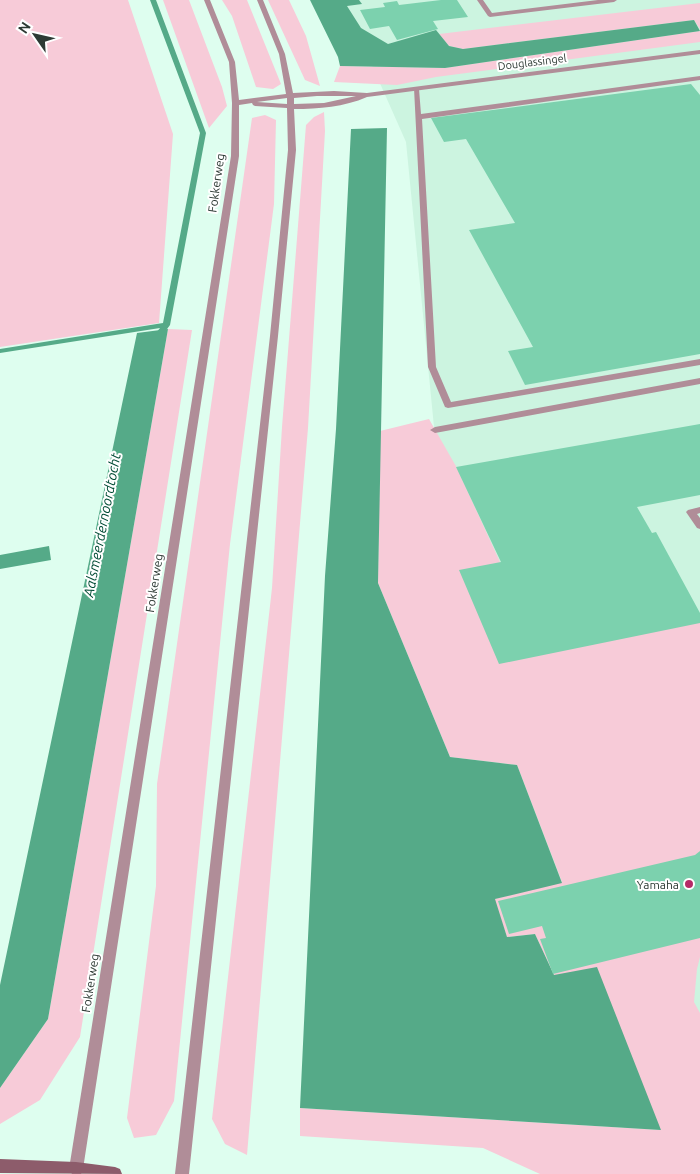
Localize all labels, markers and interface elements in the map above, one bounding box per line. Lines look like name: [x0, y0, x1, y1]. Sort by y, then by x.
north arrow: [10, 10, 60, 60]
text: N: [15, 19, 34, 37]
street label: Douglassingel: [497, 52, 567, 72]
street label: Fokkerweg: [205, 153, 227, 213]
water label: Aalsmeerdernoordtocht: [80, 451, 124, 599]
street label: Fokkerweg: [143, 553, 165, 613]
place label: Yamaha: [637, 878, 679, 891]
marker: Yamaha: [683, 878, 695, 890]
street label: Fokkerweg: [79, 953, 101, 1013]

